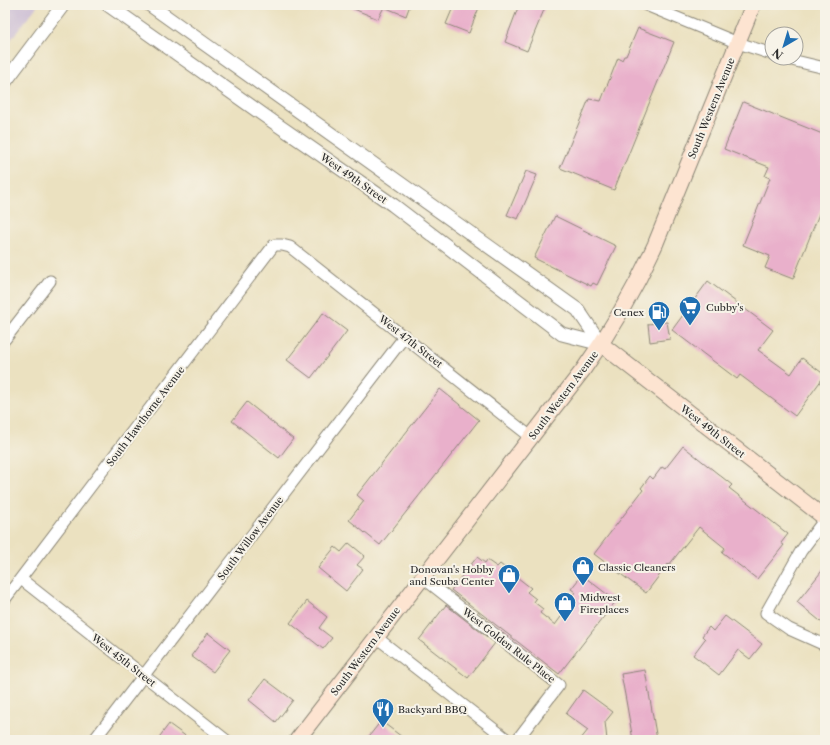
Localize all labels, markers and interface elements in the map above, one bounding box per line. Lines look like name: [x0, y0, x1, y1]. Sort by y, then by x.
north arrow: [764, 26, 804, 66]
text: N: [769, 45, 786, 62]
street label: South Western Avenue: [685, 55, 738, 161]
street label: West 49th Street: [317, 150, 390, 207]
supermarket icon: Cubby's: [677, 294, 703, 327]
fuel station icon: Cenex: [646, 299, 672, 332]
place label: Cubby's: [706, 301, 744, 314]
place label: Cenex: [613, 306, 644, 319]
street label: West 47th Street: [375, 312, 446, 371]
street label: South Western Avenue: [526, 348, 601, 442]
street label: South Hawthorne Avenue: [103, 363, 188, 469]
street label: West 49th Street: [677, 401, 748, 461]
street label: South Willow Avenue: [215, 493, 286, 583]
shop icon: Classic Cleaners: [570, 554, 596, 587]
place label: Classic Cleaners: [598, 561, 676, 574]
shop icon: Donovan's Hobby and Scuba Center: [496, 562, 522, 595]
place label: Donovan's Hobby and Scuba Center: [410, 563, 495, 588]
shop icon: Midwest Fireplaces: [552, 590, 578, 623]
place label: Midwest Fireplaces: [580, 591, 629, 616]
street label: South Western Avenue: [328, 604, 403, 698]
street label: West Golden Rule Place: [459, 604, 558, 686]
street label: West 45th Street: [88, 631, 159, 690]
restaurant icon: Backyard BBQ: [370, 696, 396, 729]
place label: Backyard BBQ: [398, 703, 467, 716]

